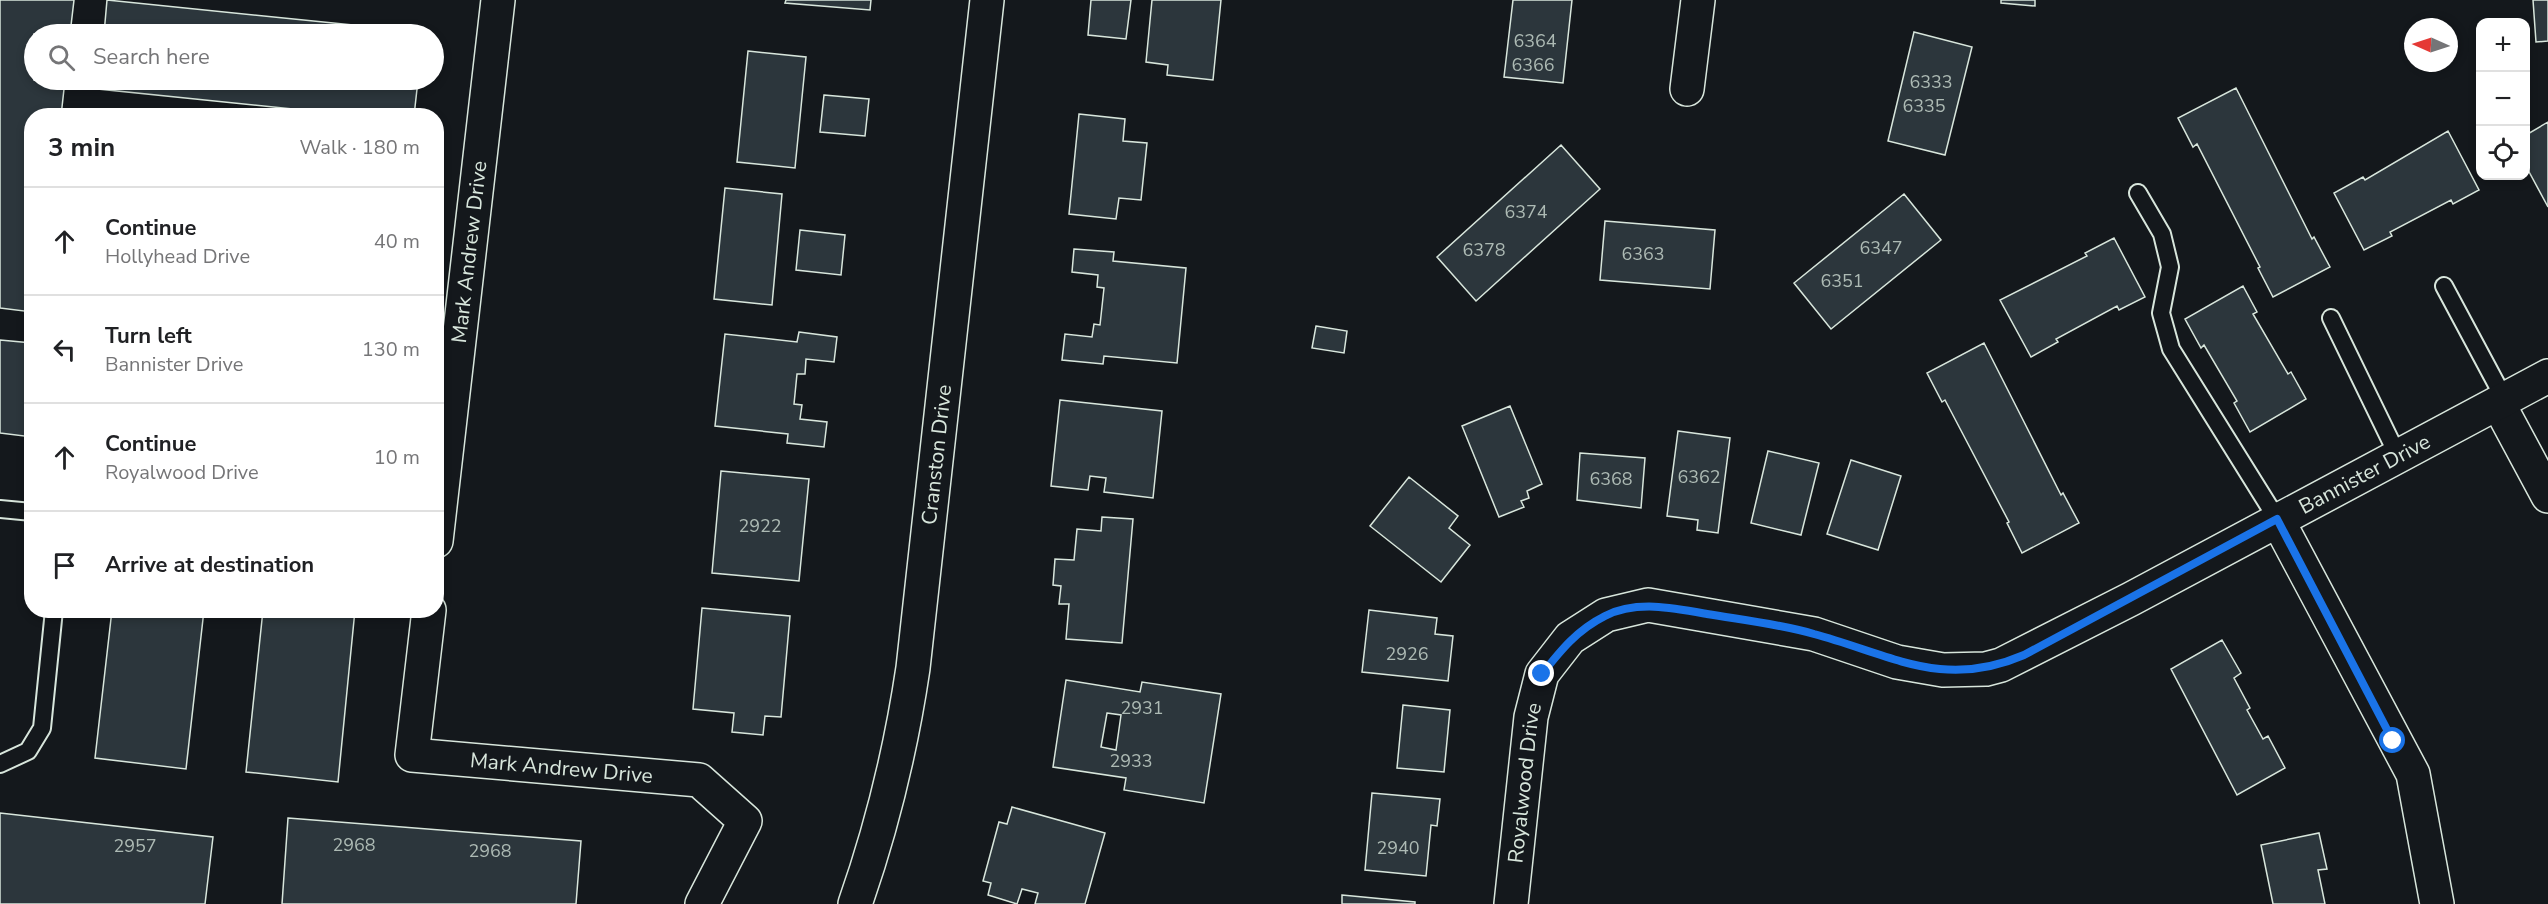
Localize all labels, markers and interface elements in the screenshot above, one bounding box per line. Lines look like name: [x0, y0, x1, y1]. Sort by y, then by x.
north arrow: [2404, 18, 2458, 72]
map controls: [2476, 18, 2530, 180]
button: +: [2476, 18, 2530, 72]
search box: [24, 24, 444, 90]
house number: 6364: [1513, 29, 1557, 53]
icon: search: [45, 41, 78, 74]
text: Search here: [93, 42, 210, 72]
house number: 6366: [1511, 53, 1555, 77]
house number: 6333: [1909, 70, 1953, 94]
button: −: [2476, 72, 2530, 126]
house number: 6335: [1902, 94, 1946, 118]
button: locate: [2476, 126, 2530, 180]
text: 3 min: [48, 130, 115, 165]
text: Walk · 180 m: [300, 134, 420, 161]
street label: Mark Andrew Drive: [445, 159, 493, 345]
house number: 6374: [1504, 200, 1548, 224]
text: Continue: [105, 213, 196, 243]
icon: ahead: [48, 225, 81, 258]
text: 40 m: [374, 228, 420, 255]
house number: 6347: [1859, 236, 1903, 260]
house number: 6378: [1462, 238, 1506, 262]
house number: 6363: [1621, 242, 1665, 266]
text: Hollyhead Drive: [105, 243, 250, 270]
house number: 6351: [1820, 269, 1864, 293]
text: Turn left: [105, 321, 192, 351]
icon: left: [48, 333, 81, 366]
text: 130 m: [362, 336, 420, 363]
text: Bannister Drive: [105, 351, 243, 378]
street label: Cranston Drive: [915, 383, 958, 526]
street label: Bannister Drive: [2294, 427, 2435, 521]
text: Continue: [105, 429, 196, 459]
icon: ahead: [48, 441, 81, 474]
text: 10 m: [374, 444, 420, 471]
text: Royalwood Drive: [105, 459, 259, 486]
house number: 6362: [1677, 465, 1721, 489]
house number: 6368: [1589, 467, 1633, 491]
house number: 2922: [738, 514, 782, 538]
icon: arrive: [48, 549, 81, 582]
text: Arrive at destination: [105, 550, 314, 580]
house number: 2926: [1385, 642, 1429, 666]
route end: [1528, 660, 1554, 686]
house number: 2931: [1120, 696, 1164, 720]
street label: Royalwood Drive: [1501, 699, 1548, 864]
route start: [2379, 727, 2405, 753]
street label: Mark Andrew Drive: [469, 746, 654, 790]
house number: 2933: [1109, 749, 1153, 773]
house number: 2968: [332, 833, 376, 857]
house number: 2957: [113, 834, 157, 858]
house number: 2940: [1376, 836, 1420, 860]
house number: 2968: [468, 839, 512, 863]

